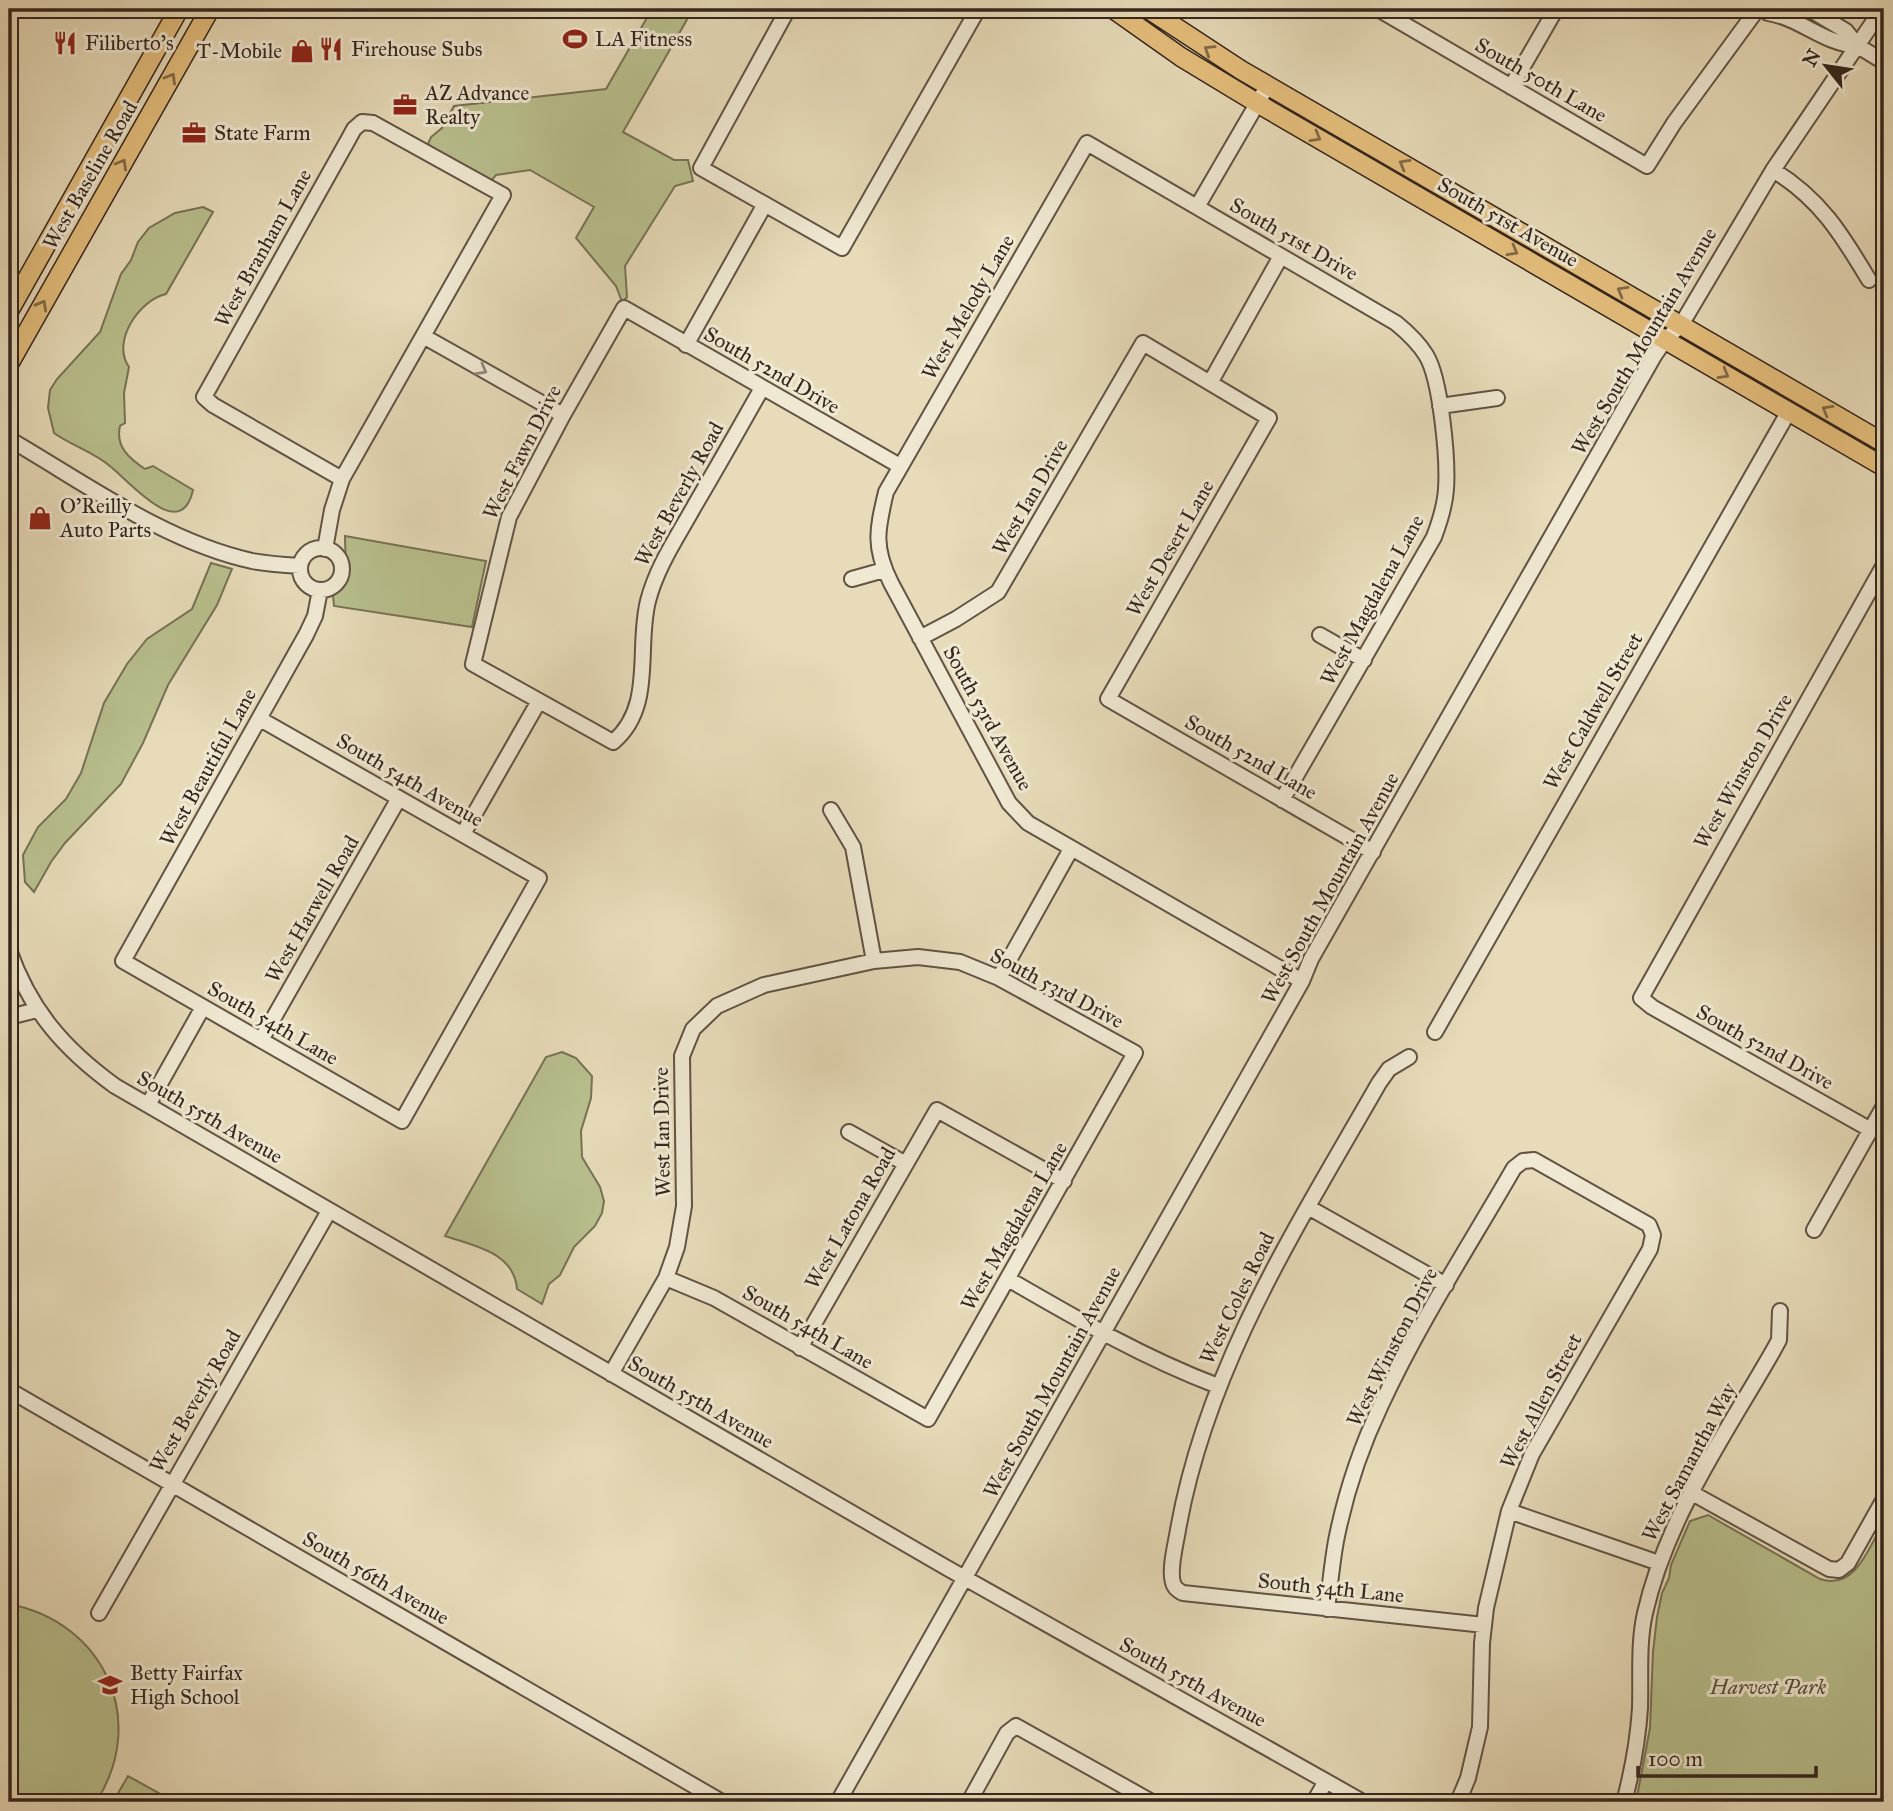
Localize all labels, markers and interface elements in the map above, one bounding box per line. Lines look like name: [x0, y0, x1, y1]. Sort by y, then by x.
sports icon: LA Fitness: [561, 25, 589, 53]
place label: LA Fitness: [595, 26, 692, 52]
restaurant icon: Filiberto's: [51, 29, 79, 57]
place label: Filiberto's: [85, 30, 174, 56]
street label: South 50th Lane: [1471, 32, 1612, 128]
north arrow: [1792, 32, 1862, 102]
restaurant icon: Firehouse Subs: [317, 35, 345, 63]
place label: Firehouse Subs: [351, 36, 483, 62]
shop icon: T-Mobile: [288, 37, 316, 65]
place label: T-Mobile: [197, 38, 282, 64]
one-way arrow: [1204, 45, 1217, 58]
text: N: [1798, 45, 1826, 70]
one-way arrow: [163, 72, 176, 85]
place label: AZ Advance Realty: [424, 80, 529, 130]
office icon: AZ Advance Realty: [391, 91, 419, 119]
street label: West Baseline Road: [37, 96, 143, 254]
office icon: State Farm: [180, 119, 208, 147]
place label: State Farm: [214, 120, 311, 146]
one-way arrow: [1309, 129, 1322, 142]
one-way arrow: [114, 158, 127, 171]
one-way arrow: [1399, 159, 1412, 172]
street label: West Branham Lane: [209, 164, 317, 332]
street label: South 51st Avenue: [1433, 171, 1583, 273]
street label: South 51st Drive: [1225, 192, 1363, 286]
street label: West South Mountain Avenue: [1566, 222, 1722, 459]
street label: West Melody Lane: [916, 230, 1020, 384]
one-way arrow: [1506, 243, 1519, 256]
one-way arrow: [1616, 286, 1629, 299]
one-way arrow: [34, 300, 47, 312]
street label: South 52nd Drive: [699, 321, 845, 420]
one-way arrow: [475, 362, 488, 375]
one-way arrow: [1716, 366, 1729, 379]
street label: West Fawn Drive: [477, 380, 567, 524]
one-way arrow: [1822, 405, 1834, 418]
street label: West Beverly Road: [629, 417, 730, 571]
street label: West Ian Drive: [986, 434, 1074, 560]
street label: West Desert Lane: [1120, 475, 1220, 621]
place label: O'Reilly Auto Parts: [59, 493, 151, 543]
shop icon: O'Reilly Auto Parts: [26, 504, 54, 532]
street label: West Magdalena Lane: [1314, 510, 1430, 690]
street label: West Caldwell Street: [1537, 627, 1649, 794]
street label: South 53rd Avenue: [937, 641, 1039, 795]
street label: West Beautiful Lane: [154, 683, 262, 850]
street label: West Winston Drive: [1688, 689, 1798, 853]
street label: South 52nd Lane: [1180, 709, 1322, 806]
street label: South 54th Avenue: [332, 727, 488, 833]
street label: West South Mountain Avenue: [1255, 767, 1405, 1008]
street label: West Harwell Road: [259, 830, 365, 987]
street label: South 53rd Drive: [986, 942, 1128, 1034]
street label: South 54th Lane: [203, 975, 343, 1071]
street label: South 52nd Drive: [1692, 999, 1838, 1096]
street label: South 55th Avenue: [133, 1065, 288, 1169]
street label: West Ian Drive: [648, 1067, 676, 1197]
street label: West Magdalena Lane: [955, 1137, 1073, 1315]
street label: West Latona Road: [799, 1142, 901, 1294]
street label: West Coles Road: [1194, 1227, 1280, 1368]
street label: West South Mountain Avenue: [977, 1261, 1127, 1502]
street label: West Winston Drive: [1341, 1263, 1443, 1431]
street label: South 54th Lane: [738, 1279, 878, 1375]
street label: West Beverly Road: [144, 1324, 247, 1477]
street label: West Allen Street: [1494, 1328, 1588, 1473]
street label: South 55th Avenue: [624, 1350, 779, 1454]
street label: West Samantha Way: [1636, 1377, 1742, 1546]
street label: South 56th Avenue: [298, 1526, 454, 1631]
street label: South 54th Lane: [1257, 1567, 1406, 1609]
street label: South 55th Avenue: [1115, 1631, 1271, 1733]
place label: Betty Fairfax High School: [130, 1660, 244, 1710]
school or university icon: Betty Fairfax High School: [96, 1671, 124, 1699]
park label: Harvest Park: [1709, 1674, 1827, 1700]
scale bar: [1638, 1734, 1816, 1778]
text: 100 m: [1648, 1746, 1703, 1772]

